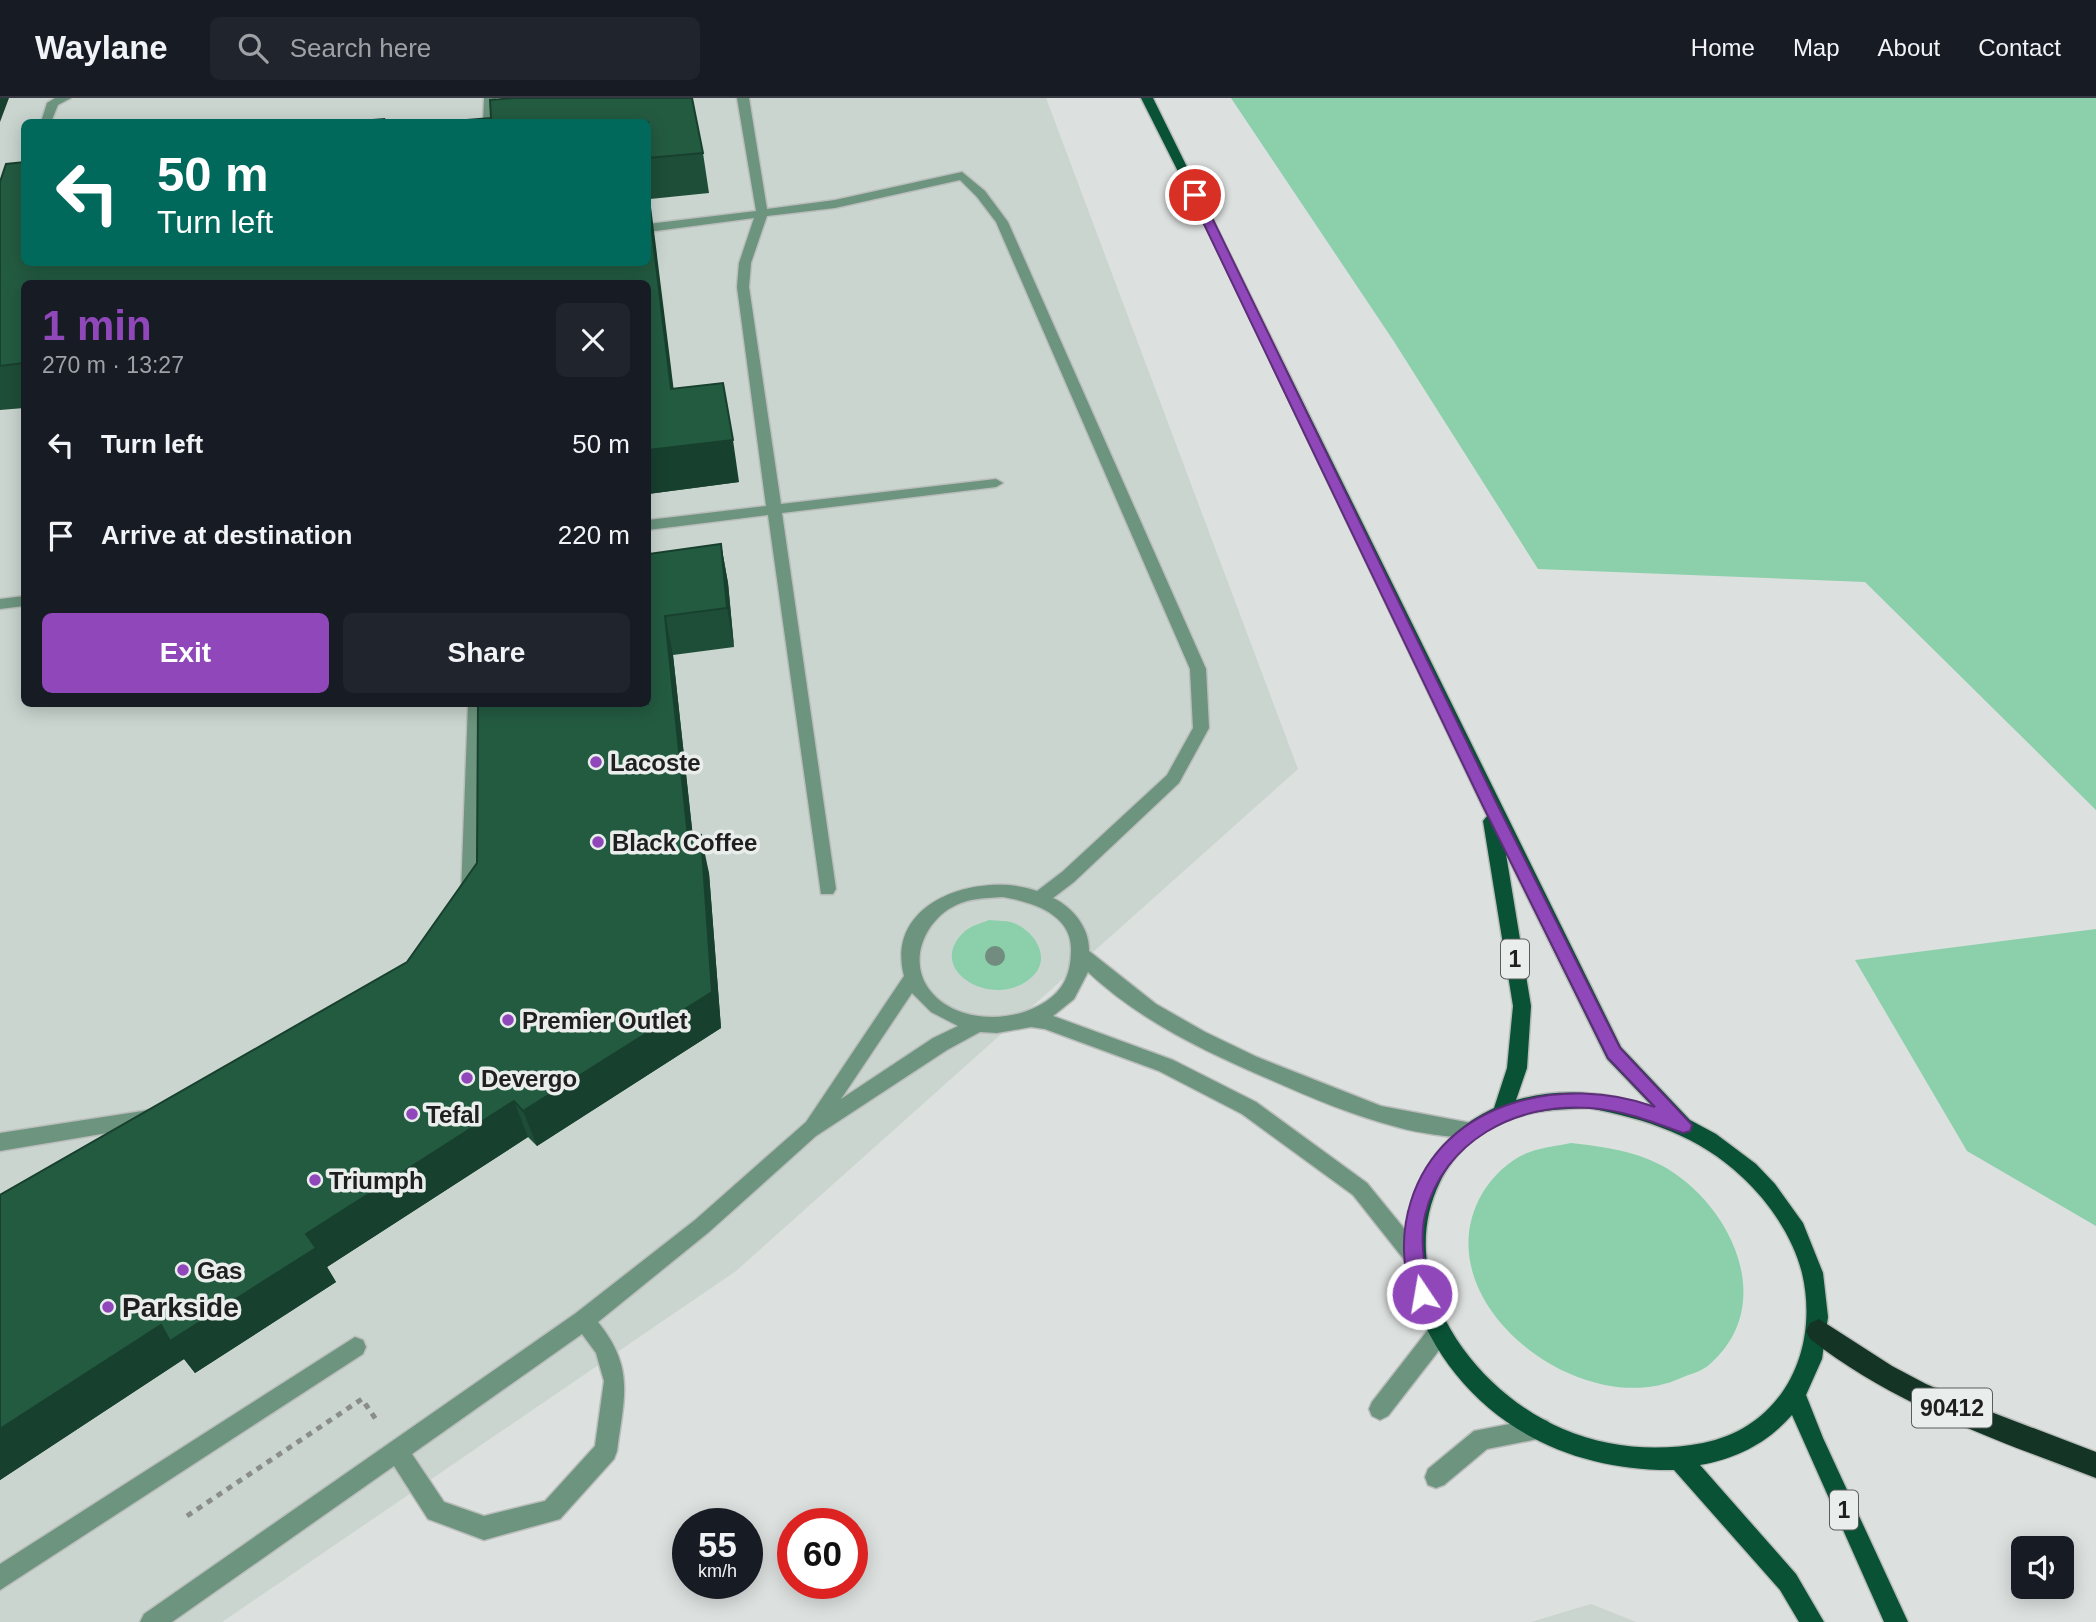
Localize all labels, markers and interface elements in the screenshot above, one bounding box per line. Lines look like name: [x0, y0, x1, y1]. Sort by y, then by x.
search box: [210, 17, 700, 80]
text: Waylane: [35, 29, 168, 66]
icon: search: [234, 29, 272, 67]
text: Search here: [290, 33, 431, 63]
text: Home: [1691, 34, 1755, 61]
text: Map: [1793, 34, 1840, 61]
text: About: [1878, 34, 1940, 61]
text: Contact: [1978, 34, 2061, 61]
icon: left: [42, 147, 133, 238]
text: 50 m: [157, 147, 269, 201]
pin: [1165, 165, 1225, 225]
icon: arrive: [1176, 176, 1214, 214]
text: Turn left: [157, 204, 273, 240]
text: 1 min: [42, 302, 152, 349]
button: close: [556, 303, 630, 377]
text: 270 m · 13:27: [42, 352, 184, 378]
icon: left: [42, 426, 80, 464]
text: Turn left: [101, 429, 203, 459]
text: 50 m: [572, 429, 630, 459]
icon: arrive: [42, 517, 80, 555]
text: Arrive at destination: [101, 520, 352, 550]
text: 220 m: [558, 520, 630, 550]
button: Exit: [42, 613, 329, 693]
button: Share: [343, 613, 630, 693]
place label: Lacoste: [610, 749, 701, 776]
marker: Lacoste: [588, 754, 604, 770]
place label: Black Coffee: [612, 829, 757, 856]
marker: Black Coffee: [590, 834, 606, 850]
road number: 1: [1501, 940, 1529, 978]
place label: Premier Outlet: [522, 1007, 687, 1034]
marker: Premier Outlet: [500, 1012, 516, 1028]
place label: Devergo: [481, 1065, 577, 1092]
marker: Devergo: [459, 1070, 475, 1086]
place label: Tefal: [426, 1101, 480, 1128]
marker: Tefal: [404, 1106, 420, 1122]
place label: Triumph: [329, 1167, 424, 1194]
marker: Triumph: [307, 1172, 323, 1188]
place label: Gas: [197, 1257, 242, 1284]
position arrow: [1385, 1257, 1459, 1331]
marker: Gas: [175, 1262, 191, 1278]
place label: Parkside: [122, 1292, 239, 1323]
marker: Parkside: [100, 1299, 116, 1315]
road number: 90412: [1912, 1388, 1992, 1428]
road number: 1: [1830, 1490, 1858, 1530]
speed limit sign: 60: [777, 1508, 868, 1599]
text: 55: [698, 1525, 737, 1564]
map controls: [2011, 1536, 2074, 1599]
button: sound: [2011, 1536, 2074, 1599]
text: km/h: [698, 1561, 737, 1581]

